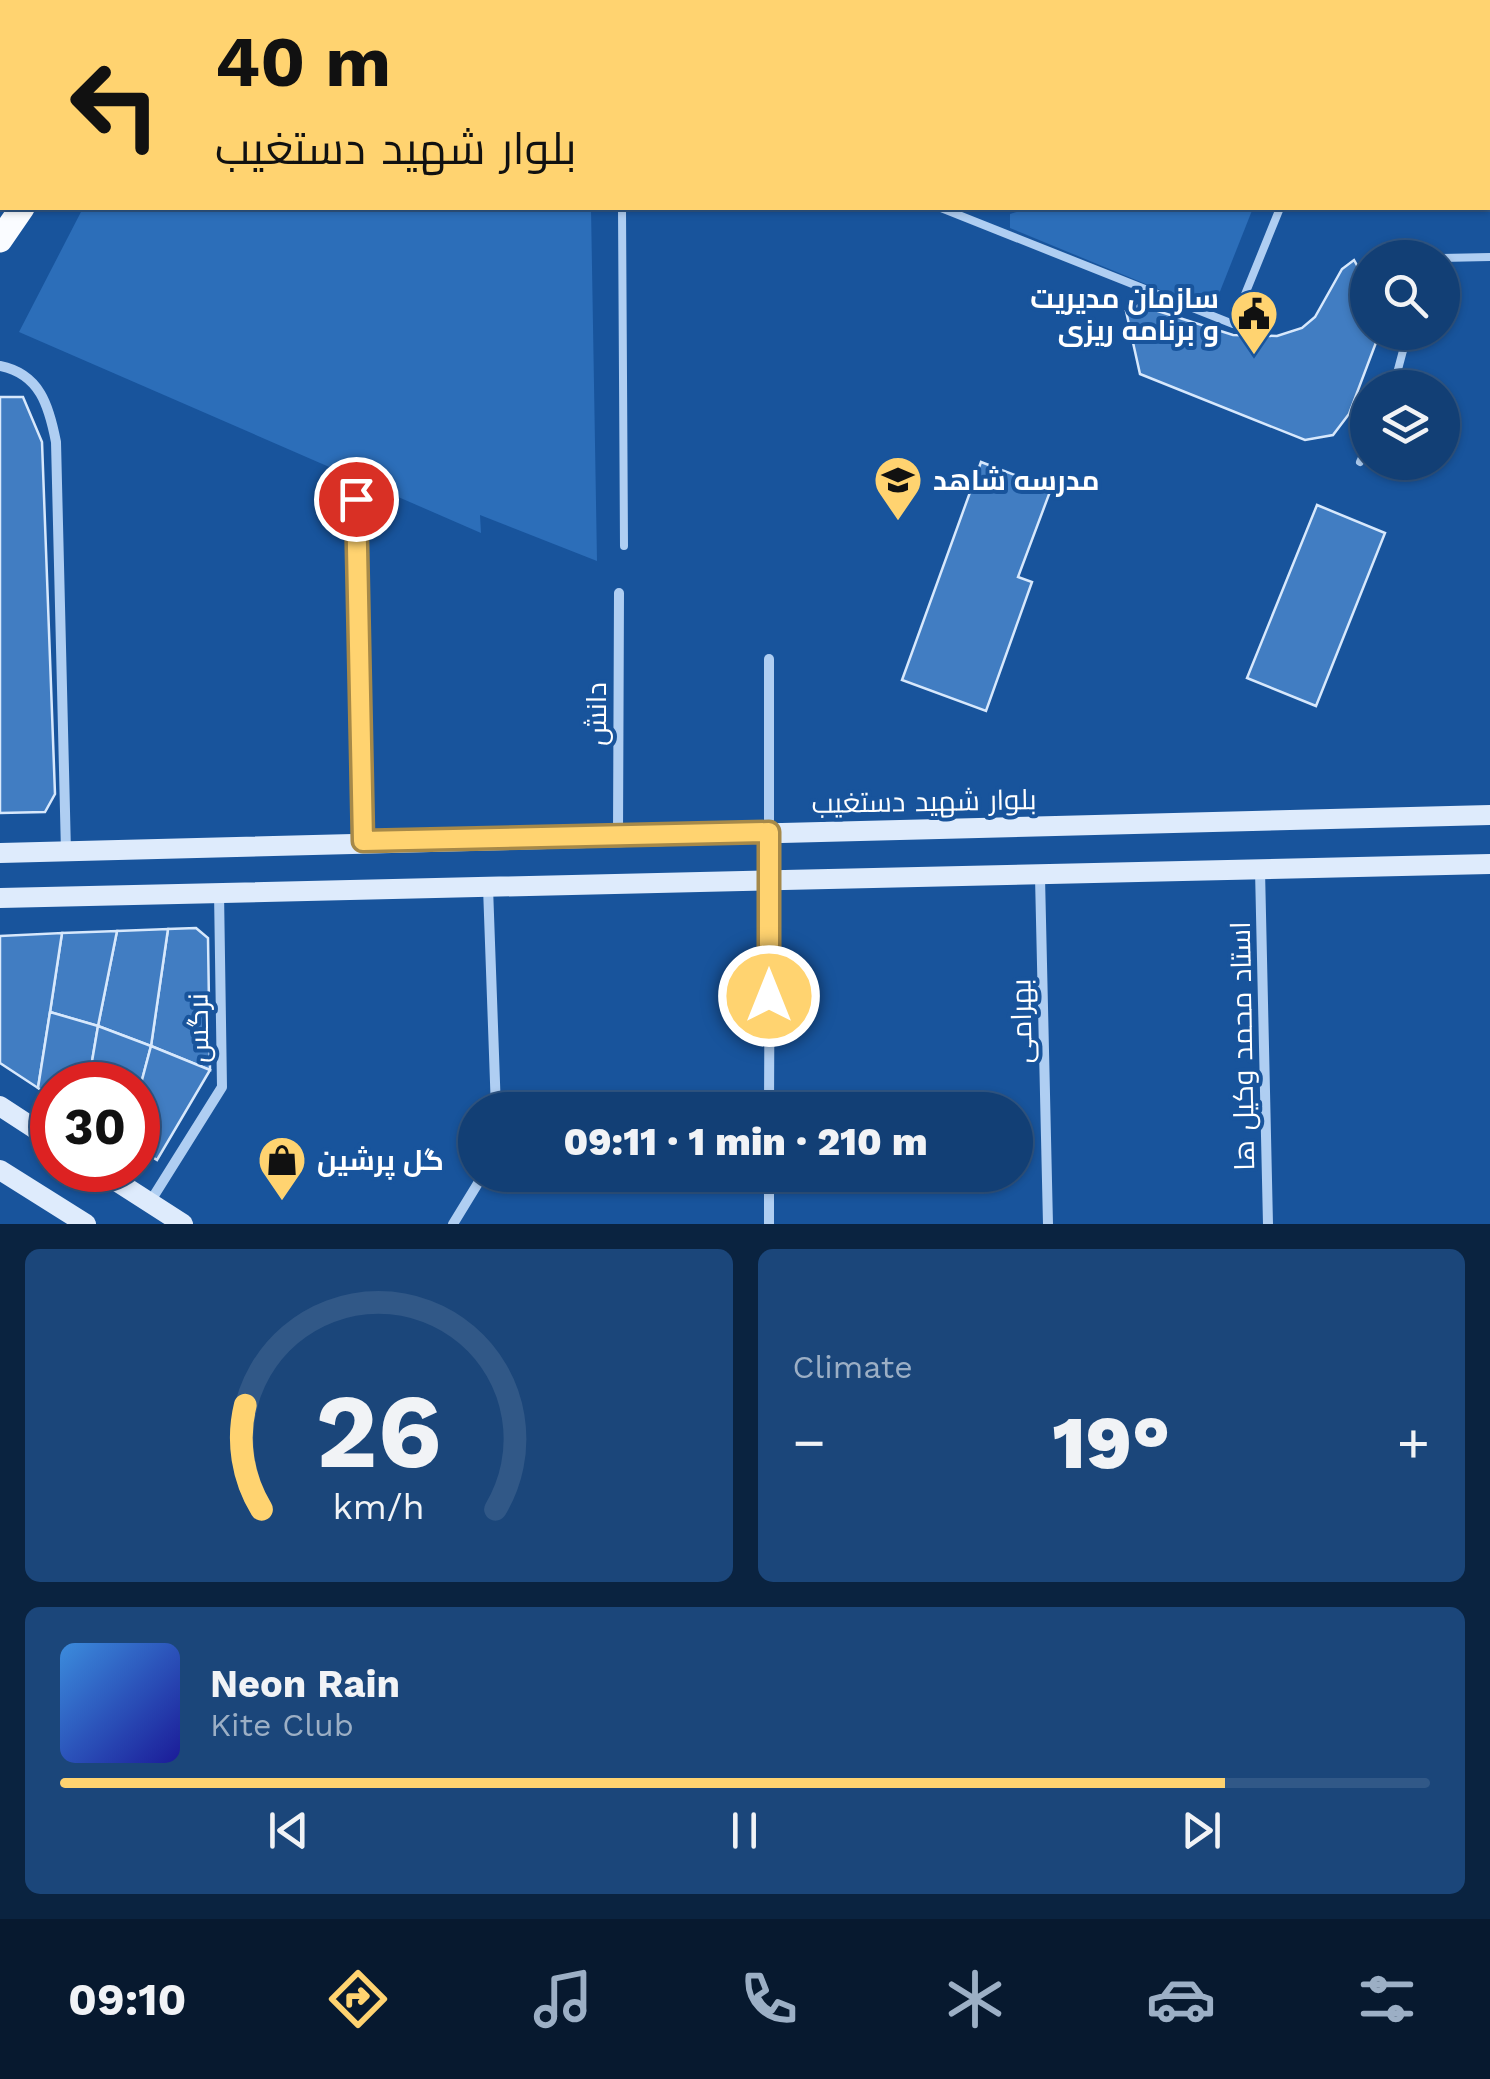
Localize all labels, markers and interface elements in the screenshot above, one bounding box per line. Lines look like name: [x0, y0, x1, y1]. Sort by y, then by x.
text: 40 m: [215, 21, 391, 103]
icon: left: [50, 40, 180, 170]
text: بلوار شهید دستغیب: [215, 122, 577, 175]
map controls: [1350, 240, 1460, 480]
button: search: [1350, 240, 1460, 350]
place label: سازمان مدیریت و برنامه ریزی: [1030, 282, 1219, 347]
public building icon: سازمان مدیریت و برنامه ریزی: [1228, 288, 1280, 356]
button: layers: [1350, 370, 1460, 480]
school or university icon: مدرسه شاهد: [872, 454, 924, 522]
pin: [314, 457, 399, 542]
place label: مدرسه شاهد: [933, 464, 1100, 497]
icon: arrive: [329, 472, 384, 527]
street label: دانش: [580, 682, 613, 746]
street label: بلوار شهید دستغیب: [811, 783, 1037, 820]
street label: استاد محمد وکیل ها: [1224, 921, 1261, 1171]
position arrow: [717, 944, 821, 1048]
street label: بهرامی: [1004, 978, 1039, 1064]
street label: نرگس: [181, 993, 216, 1063]
speed limit sign: 30: [30, 1062, 160, 1192]
text: 09:11 · 1 min · 210 m: [563, 1120, 928, 1164]
shop icon: گل پرشین: [256, 1134, 308, 1202]
place label: گل پرشین: [317, 1144, 444, 1180]
text: Climate: [793, 1348, 913, 1386]
text: 26: [316, 1370, 442, 1492]
text: 19°: [1052, 1398, 1170, 1486]
text: −: [793, 1410, 826, 1474]
text: +: [1397, 1410, 1430, 1474]
text: km/h: [333, 1486, 425, 1528]
text: Neon Rain: [210, 1662, 400, 1706]
text: Kite Club: [210, 1706, 354, 1744]
icon: previous: [261, 1803, 316, 1858]
icon: pause: [717, 1803, 772, 1858]
icon: next: [1174, 1803, 1229, 1858]
icon: directions: [323, 1964, 393, 2034]
icon: music: [528, 1964, 598, 2034]
icon: phone: [734, 1964, 804, 2034]
icon: climate: [940, 1964, 1010, 2034]
icon: car: [1146, 1964, 1216, 2034]
icon: filters: [1352, 1964, 1422, 2034]
text: 09:10: [68, 1973, 187, 2026]

